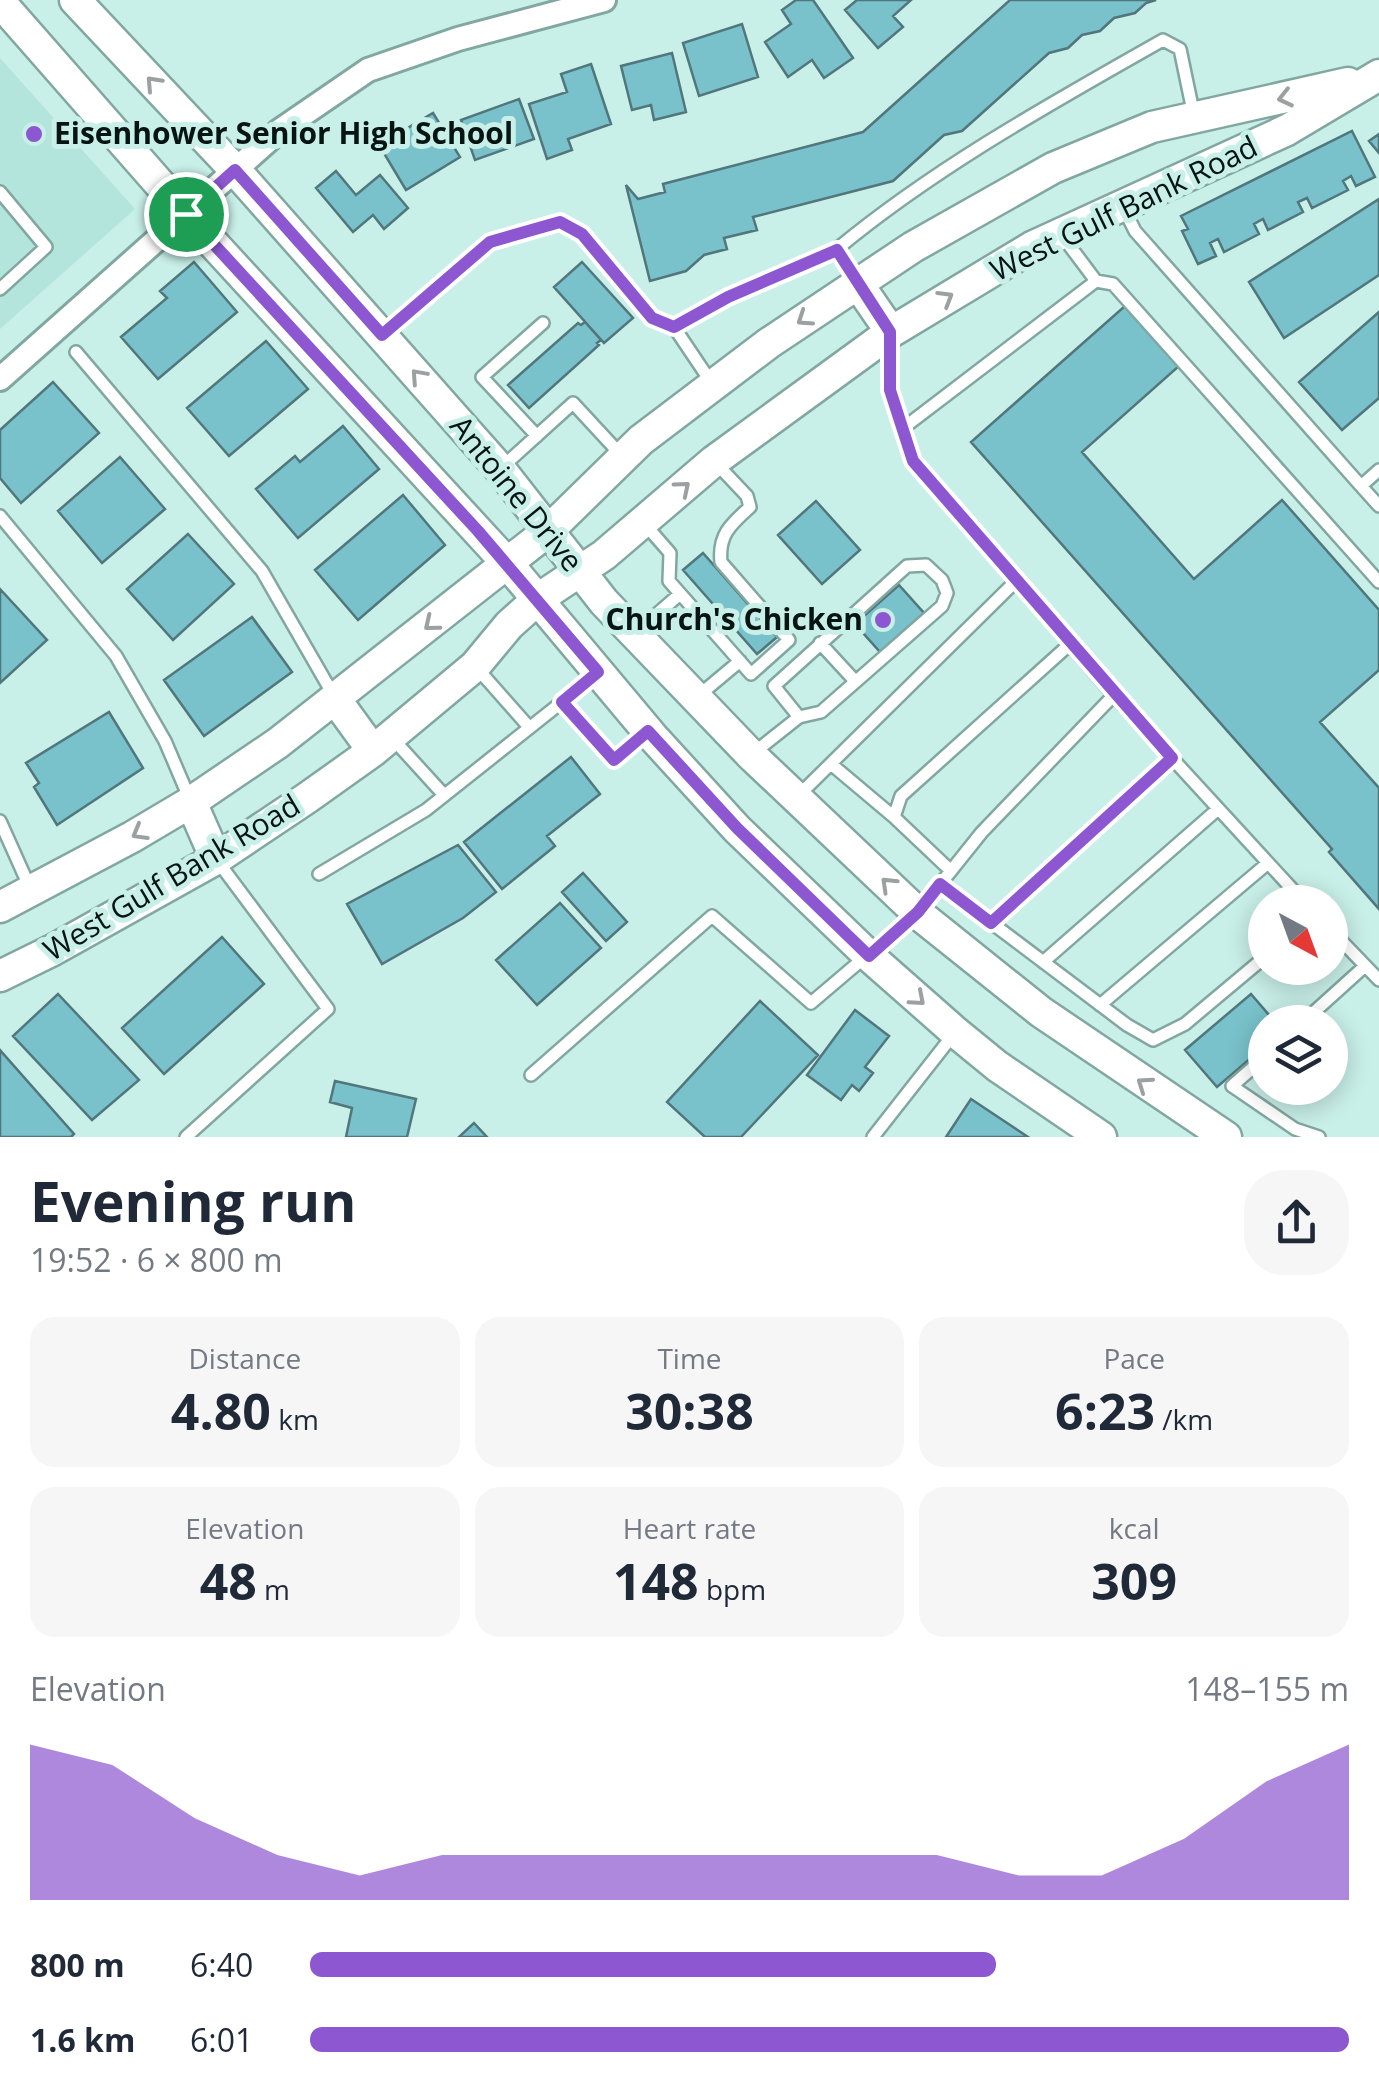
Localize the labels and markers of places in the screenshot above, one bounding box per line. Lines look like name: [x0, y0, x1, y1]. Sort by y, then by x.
place label: Eisenhower Senior High School: [54, 112, 513, 153]
marker: Eisenhower Senior High School: [23, 123, 45, 145]
pin: [144, 172, 229, 257]
place label: Church's Chicken: [606, 598, 863, 639]
marker: Church's Chicken: [872, 609, 894, 631]

